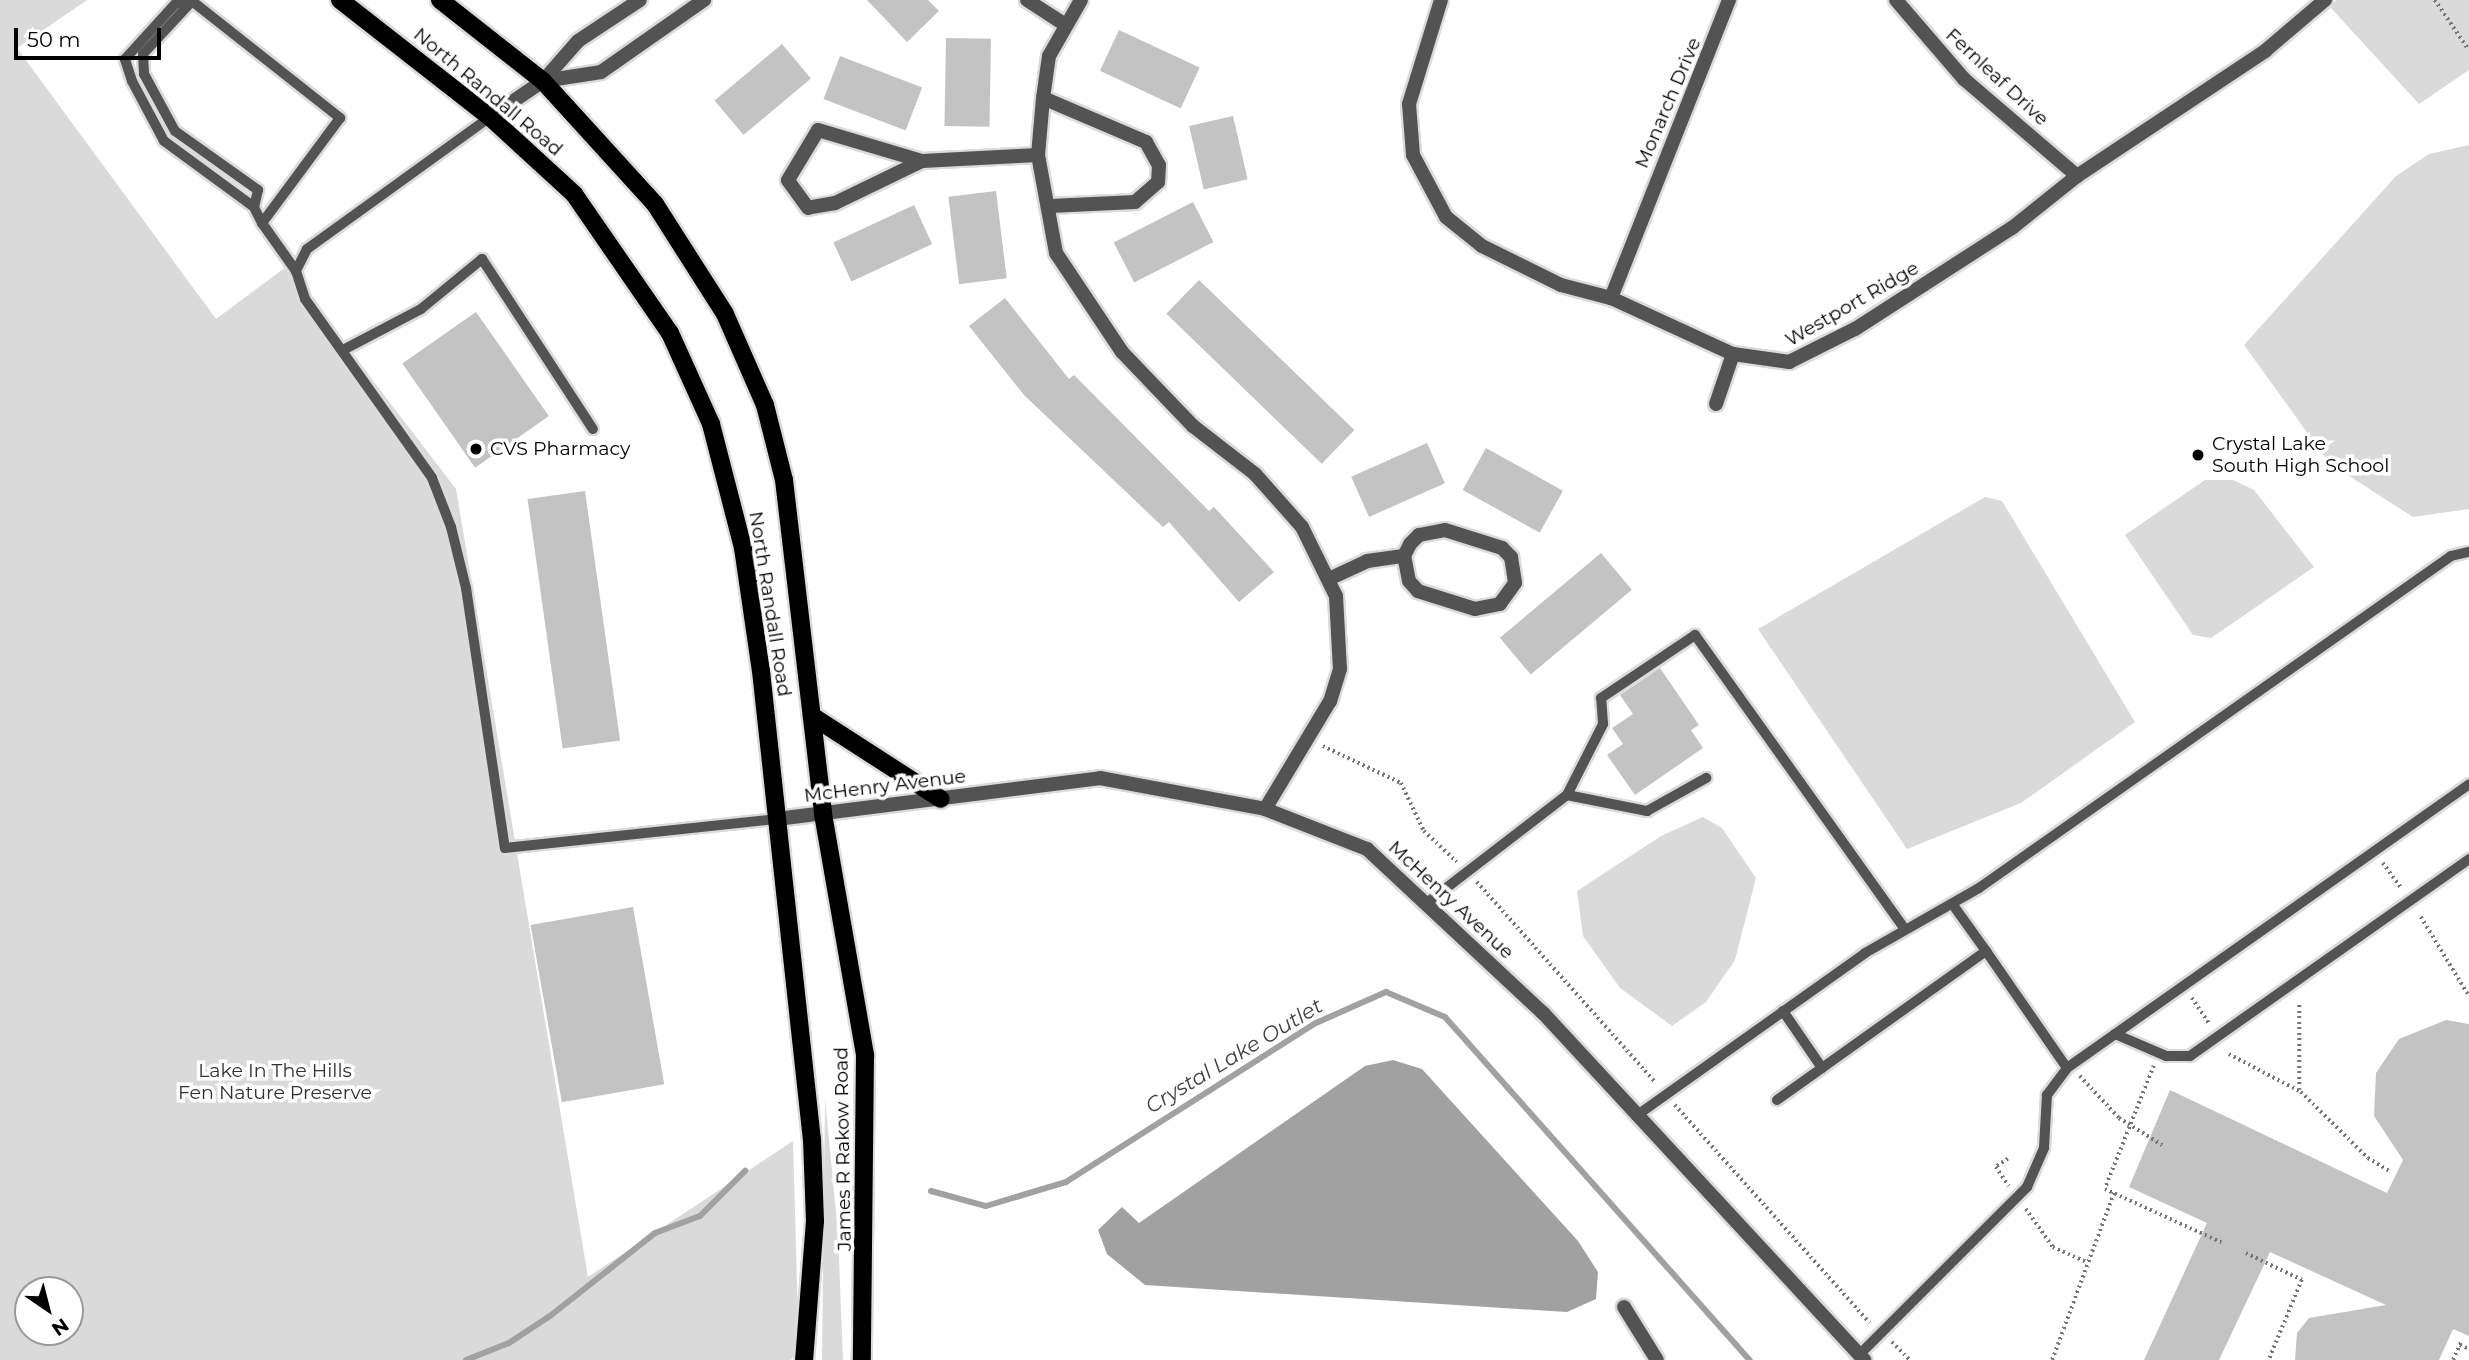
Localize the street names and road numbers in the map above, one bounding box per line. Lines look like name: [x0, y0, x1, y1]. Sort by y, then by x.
street label: North Randall Road: [409, 23, 567, 161]
street label: Fernleaf Drive: [1941, 24, 2053, 130]
street label: Monarch Drive: [1630, 34, 1706, 172]
street label: Westport Ridge: [1781, 257, 1923, 351]
street label: North Randall Road: [744, 510, 796, 698]
street label: McHenry Avenue: [803, 765, 967, 807]
street label: McHenry Avenue: [1384, 836, 1518, 964]
street label: James R Rakow Road: [830, 1047, 856, 1251]

